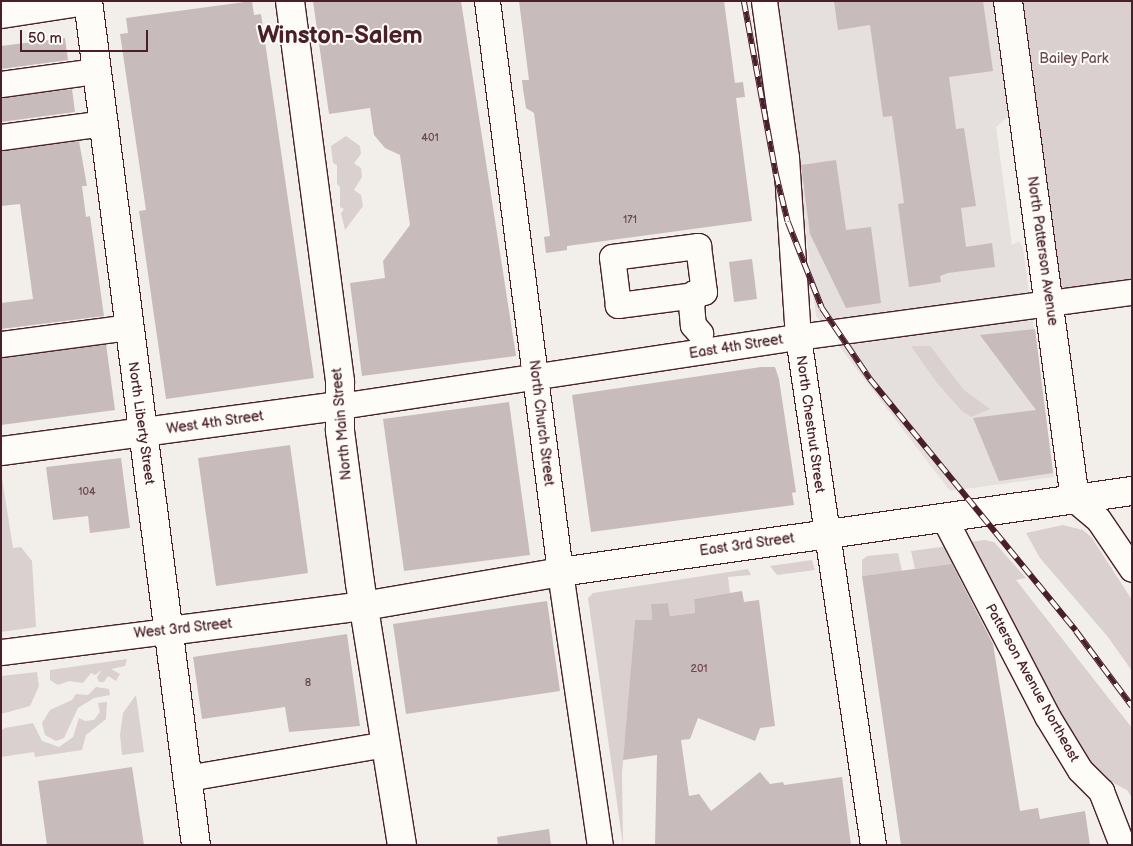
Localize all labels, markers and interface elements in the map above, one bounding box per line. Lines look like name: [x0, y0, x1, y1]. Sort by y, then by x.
scale bar: [22, 20, 150, 52]
district label: Winston-Salem: [257, 22, 423, 50]
text: 50 m: [28, 29, 62, 48]
park label: Bailey Park: [1039, 51, 1109, 67]
house number: 401: [421, 131, 439, 145]
street label: North Patterson Avenue: [1023, 175, 1061, 327]
house number: 171: [623, 213, 637, 227]
street label: East 4th Street: [688, 331, 784, 363]
street label: North Chestnut Street: [792, 354, 828, 494]
street label: North Church Street: [525, 359, 557, 487]
street label: North Liberty Street: [124, 360, 158, 486]
street label: North Main Street: [329, 367, 355, 481]
street label: West 4th Street: [165, 408, 265, 438]
house number: 104: [78, 485, 96, 499]
street label: East 3rd Street: [698, 530, 796, 560]
street label: Patterson Avenue Northeast: [981, 601, 1083, 765]
street label: West 3rd Street: [133, 615, 233, 643]
house number: 201: [690, 662, 708, 676]
house number: 8: [305, 676, 311, 690]

